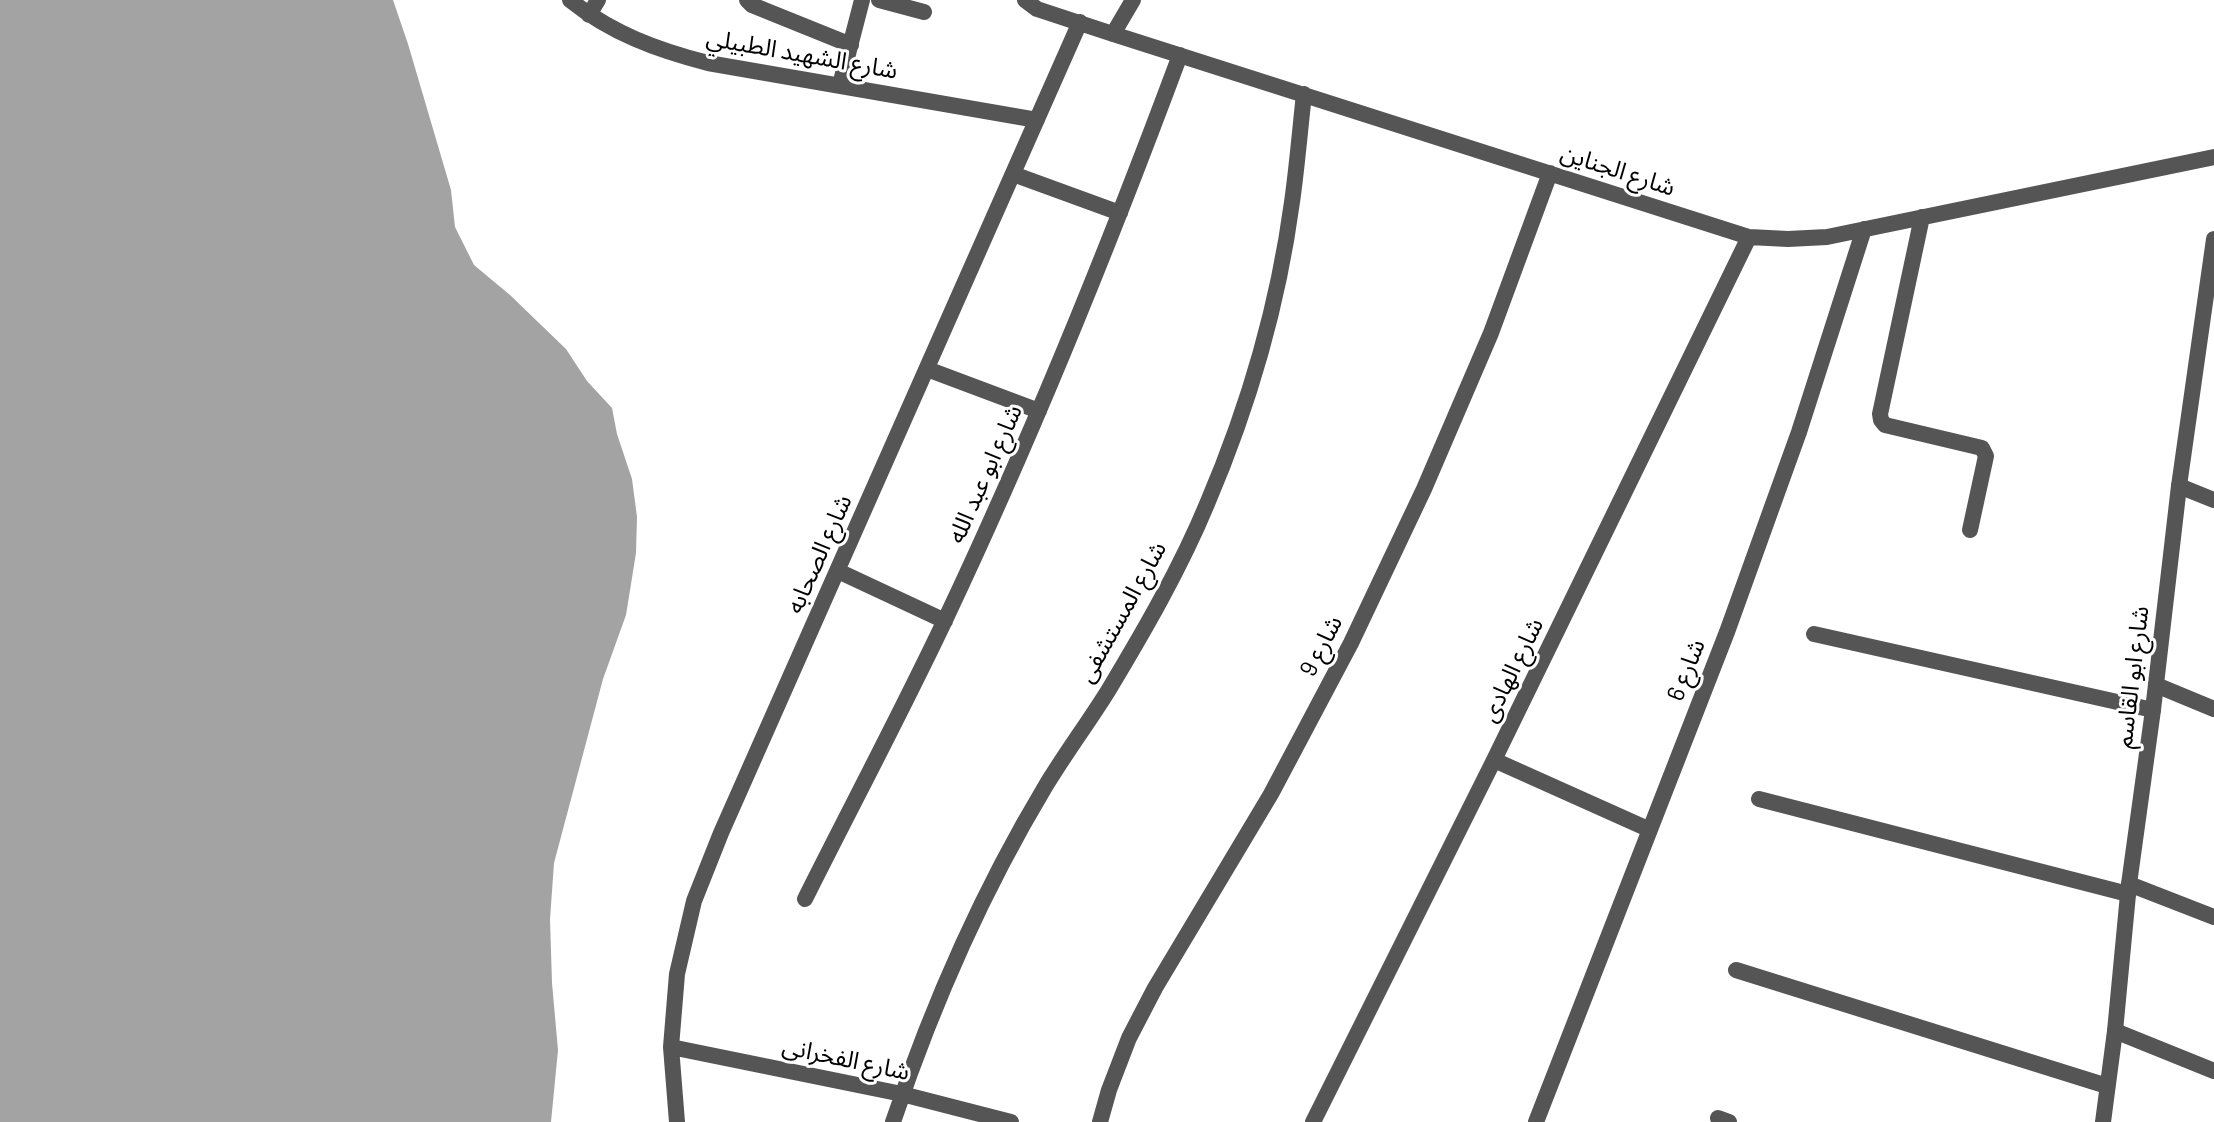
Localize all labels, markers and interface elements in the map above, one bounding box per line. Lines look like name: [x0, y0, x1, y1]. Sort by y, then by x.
street label: شارع الشهيد الطبيلي: [704, 23, 900, 85]
street label: شارع الجناين: [1557, 138, 1679, 202]
street label: شارع ابو عبد الله: [942, 400, 1028, 548]
street label: شارع الصحابه: [780, 490, 858, 618]
street label: شارع المستشفى: [1071, 536, 1173, 688]
street label: شارع ابو القاسم: [2109, 604, 2155, 750]
street label: شارع 9: [1294, 611, 1348, 681]
street label: شارع الهادى: [1474, 613, 1550, 727]
street label: شارع 6: [1661, 635, 1711, 705]
street label: شارع الفخرانى: [780, 1031, 912, 1087]

